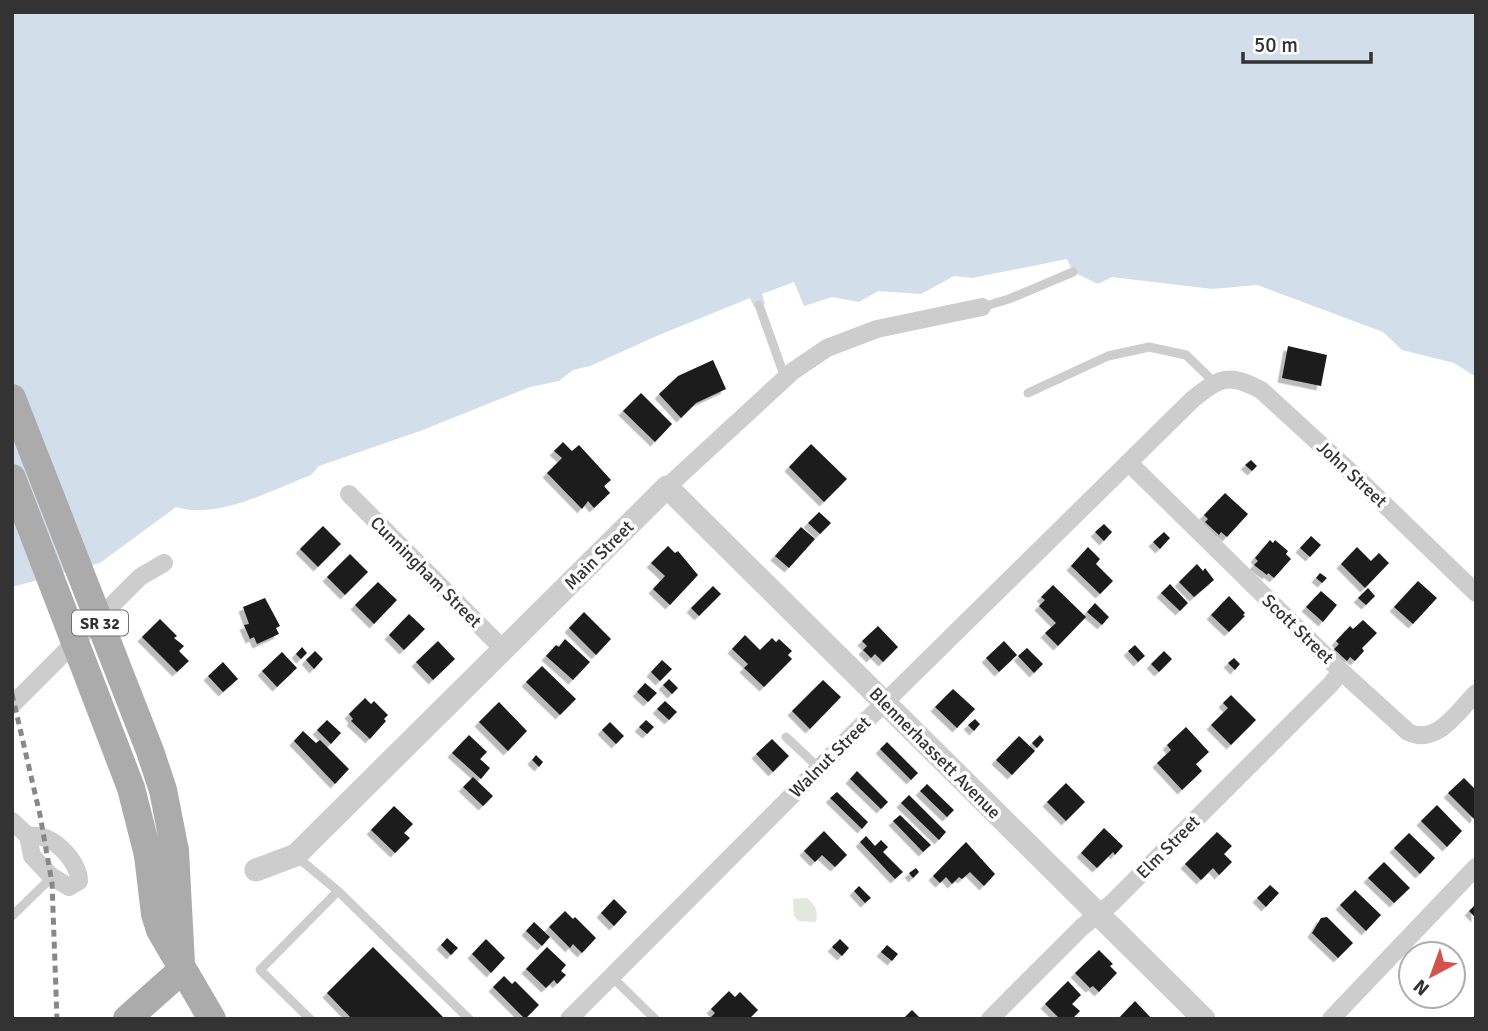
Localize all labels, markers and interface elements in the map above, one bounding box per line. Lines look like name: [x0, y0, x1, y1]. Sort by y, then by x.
scale bar: [1243, 21, 1371, 65]
text: 50 m: [1254, 32, 1298, 58]
street label: John Street: [1312, 436, 1392, 512]
street label: Cunningham Street: [366, 512, 486, 632]
street label: Main Street: [560, 516, 638, 594]
street label: Scott Street: [1258, 589, 1338, 669]
road number: SR 32: [72, 610, 128, 636]
street label: Blennerhassett Avenue: [865, 683, 1005, 823]
street label: Walnut Street: [785, 712, 875, 802]
street label: Elm Street: [1132, 811, 1204, 883]
north arrow: [1397, 940, 1467, 1010]
text: N: [1409, 974, 1434, 1000]

